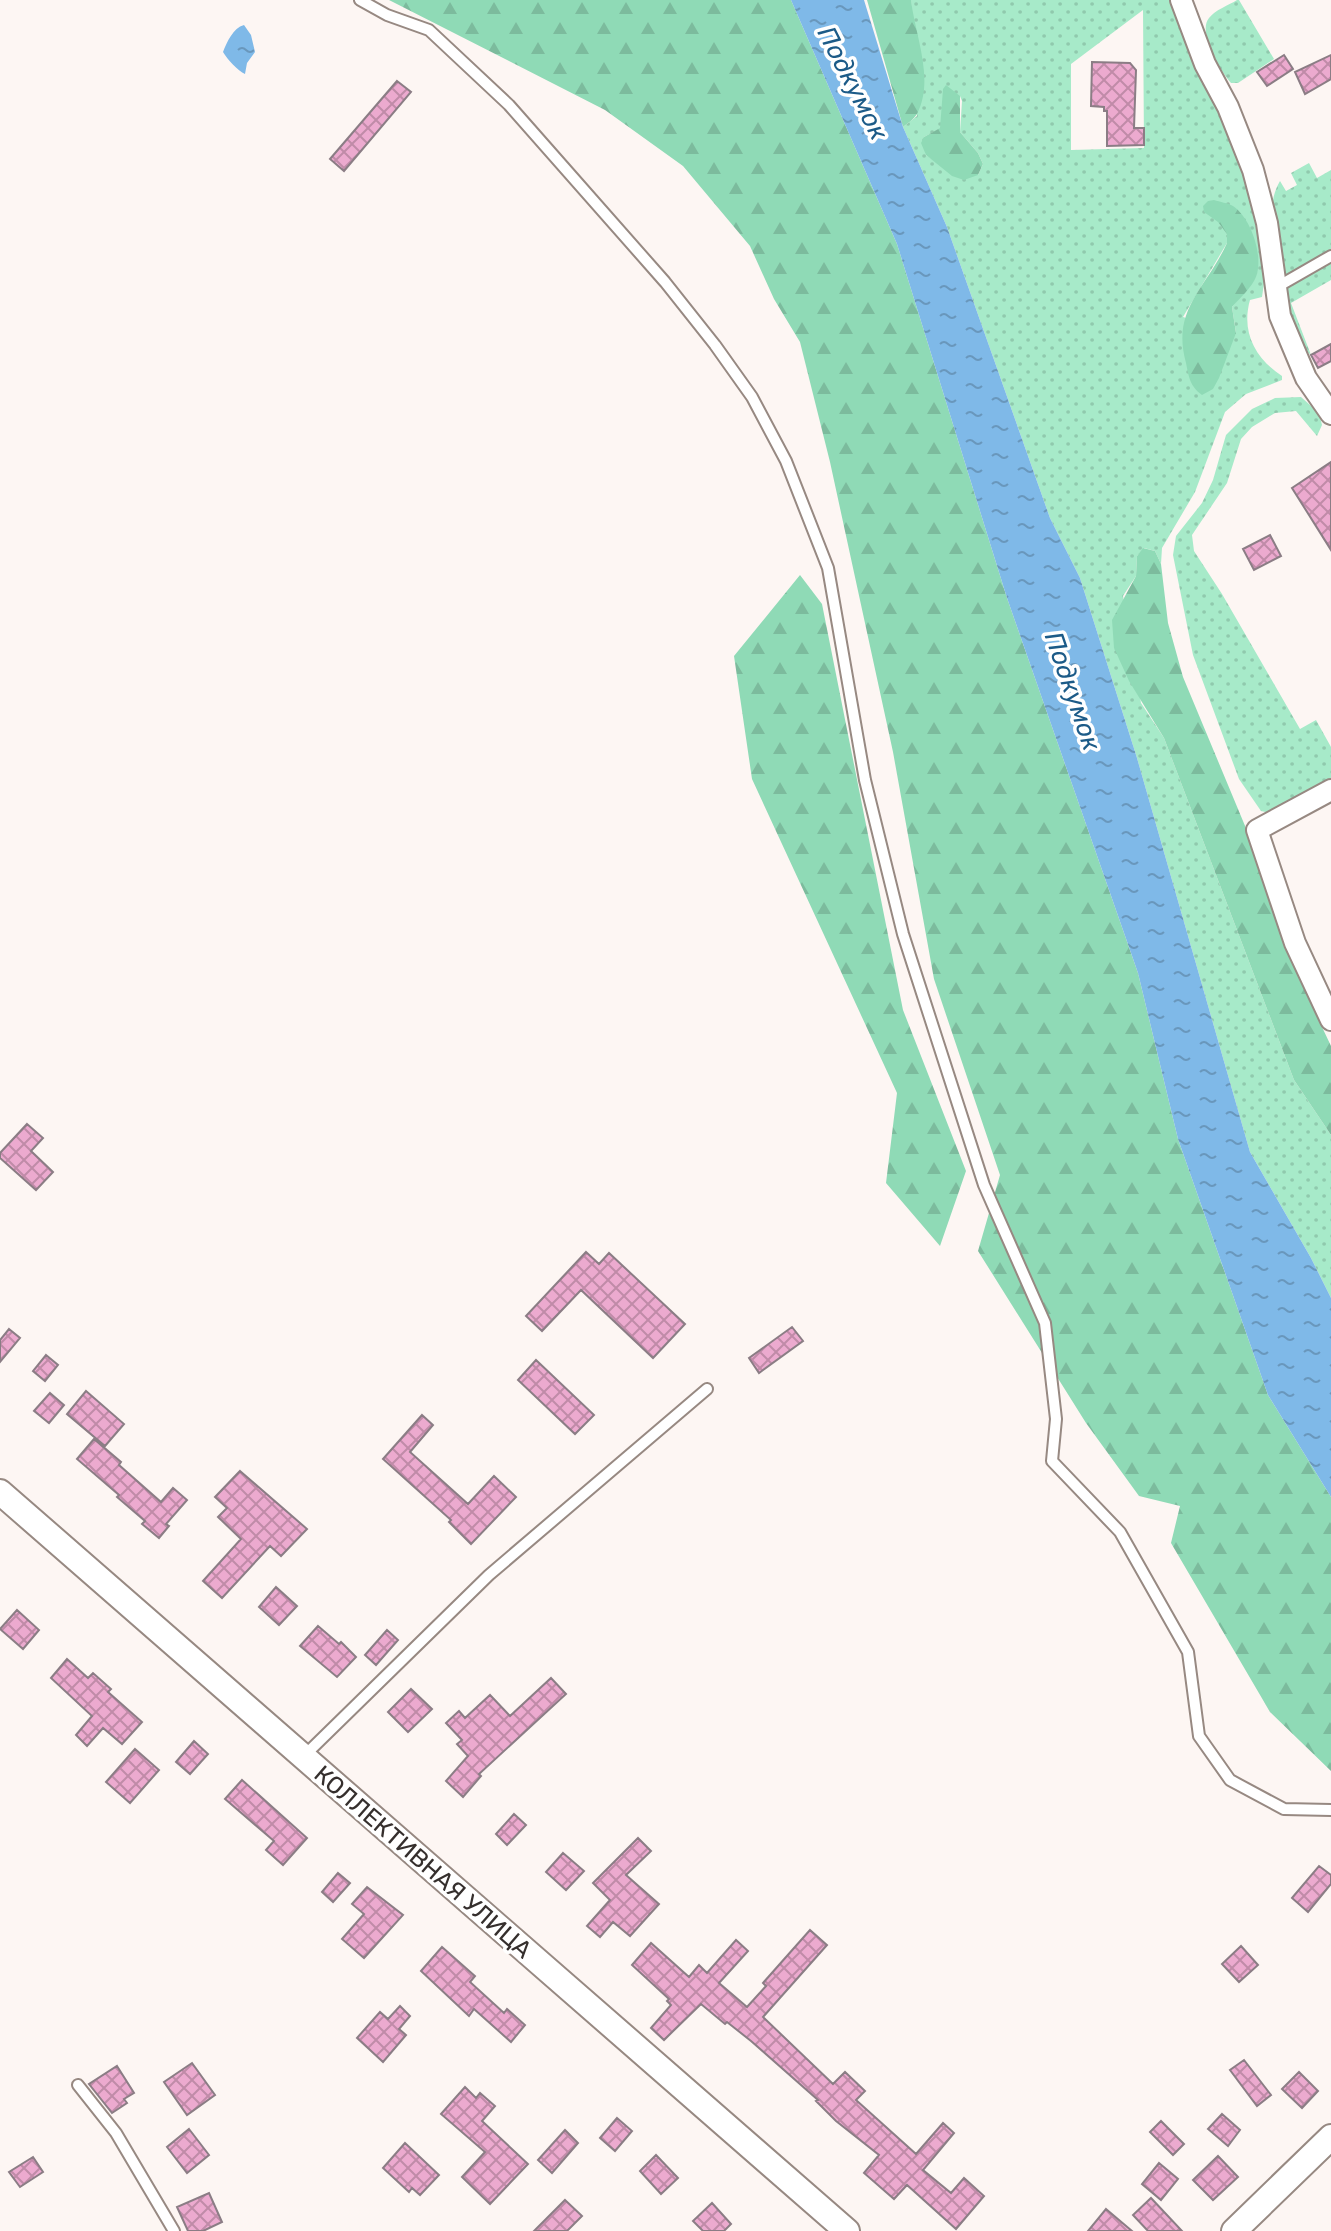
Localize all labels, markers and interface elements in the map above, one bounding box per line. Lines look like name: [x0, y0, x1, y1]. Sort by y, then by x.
water label: Подкумок: [811, 21, 894, 145]
water label: Подкумок: [1038, 628, 1107, 755]
street label: КОЛЛЕКТИВНАЯ УЛИЦА: [309, 1760, 537, 1964]

